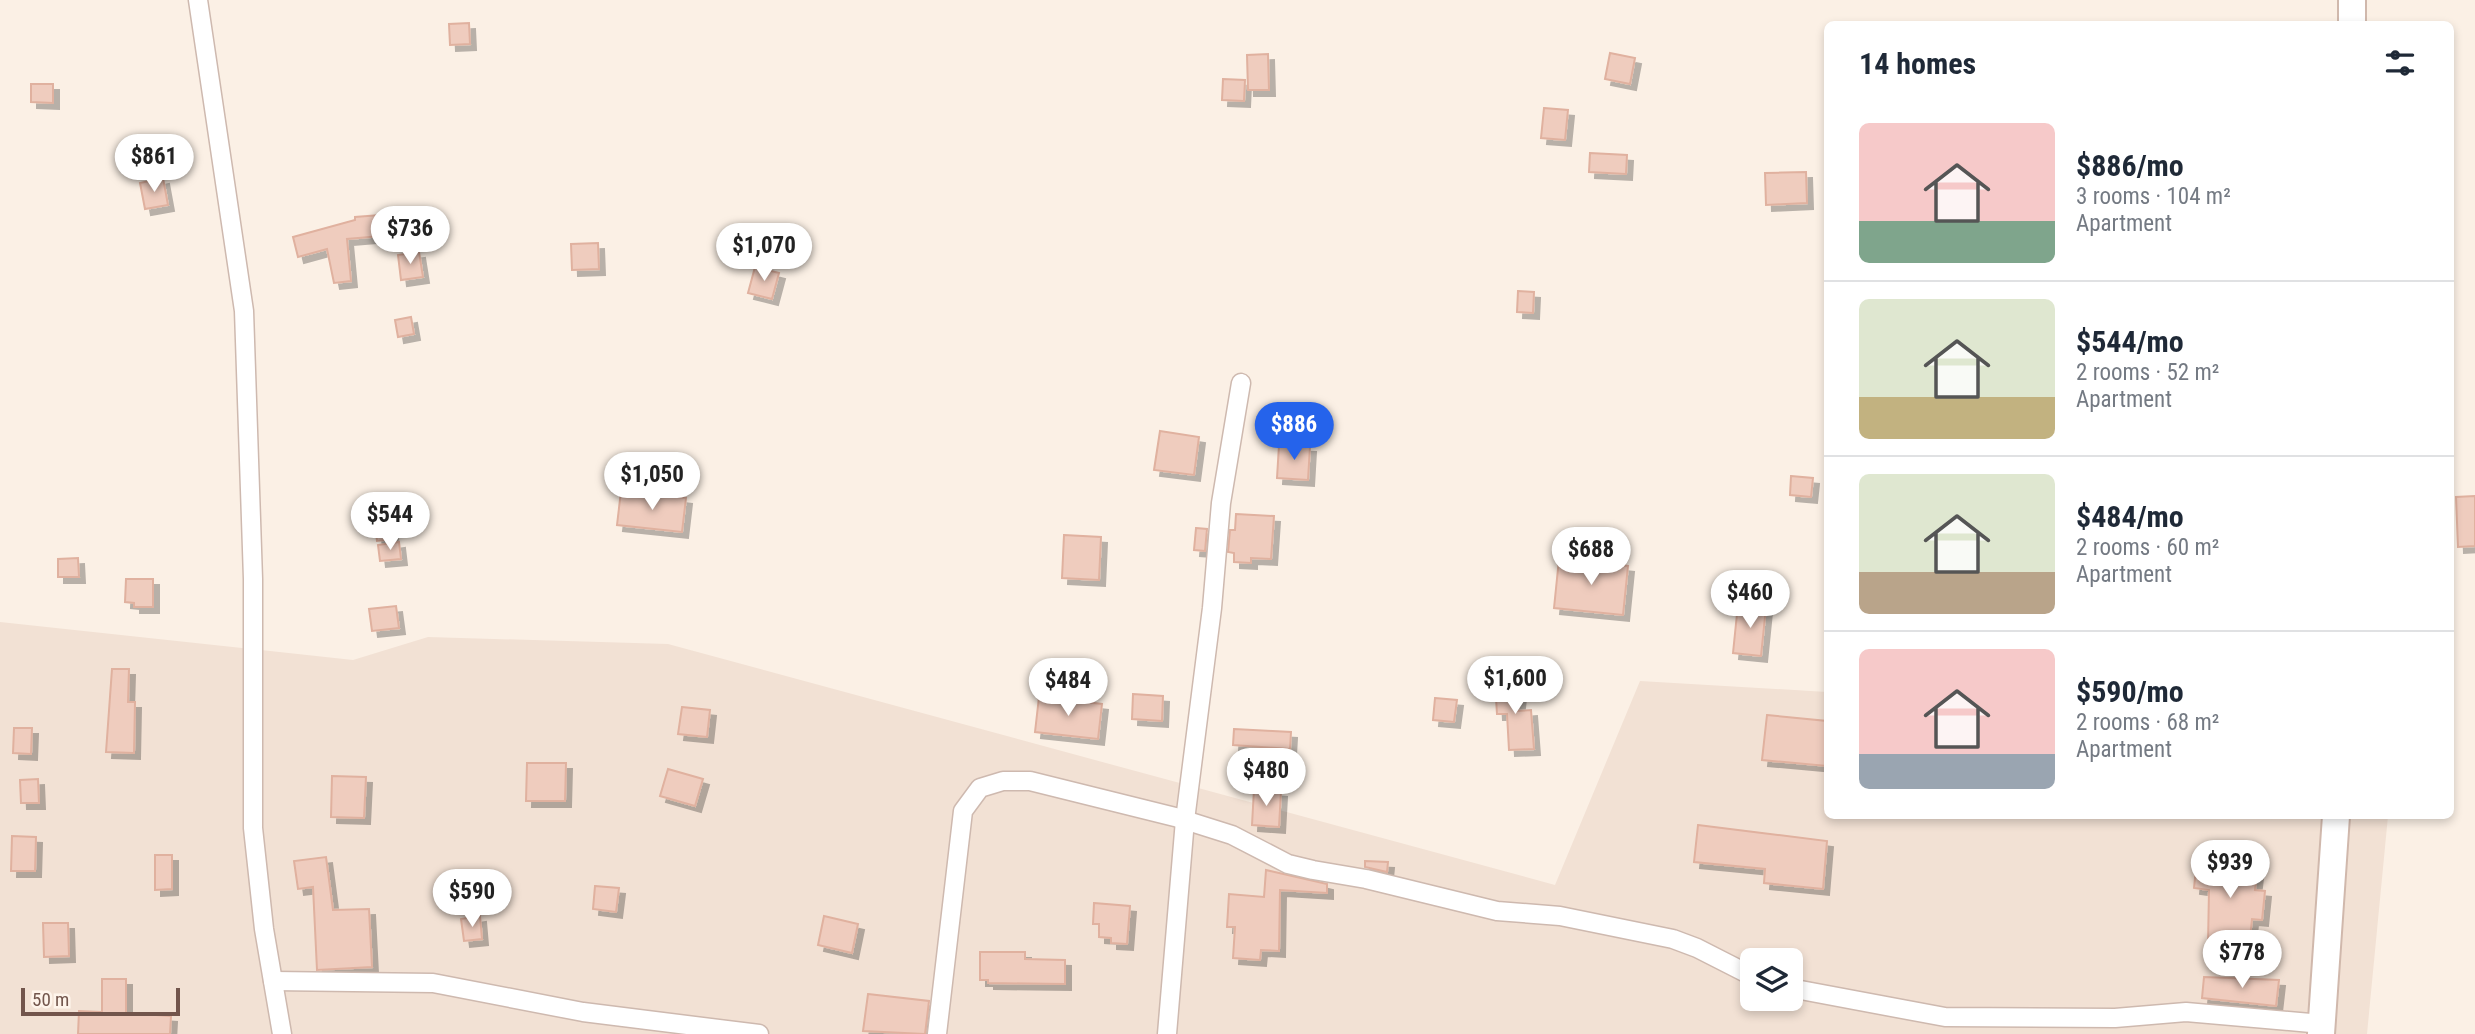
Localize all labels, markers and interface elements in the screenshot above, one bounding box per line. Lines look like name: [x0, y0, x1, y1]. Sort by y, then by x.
icon: filters: [2381, 44, 2419, 82]
text: 14 homes: [1859, 46, 1976, 81]
pin: $861: [113, 134, 195, 194]
text: $861: [131, 143, 177, 170]
text: $886/mo: [2076, 148, 2184, 183]
icon: home: [1915, 151, 1999, 235]
text: 3 rooms · 104 m²: [2076, 183, 2231, 210]
pin: $736: [369, 206, 451, 266]
text: Apartment: [2076, 210, 2172, 237]
text: $736: [387, 215, 433, 242]
pin: $1,070: [707, 224, 821, 283]
text: $1,070: [732, 232, 796, 259]
text: $544/mo: [2076, 324, 2184, 359]
icon: home: [1915, 327, 1999, 411]
text: 2 rooms · 52 m²: [2076, 359, 2219, 386]
text: Apartment: [2076, 386, 2172, 413]
pin: $886: [1253, 402, 1335, 462]
text: $886: [1271, 411, 1317, 438]
pin: $1,050: [595, 452, 709, 512]
text: $1,050: [620, 461, 684, 488]
pin: $544: [349, 492, 431, 552]
text: $484/mo: [2076, 499, 2184, 534]
text: $544: [367, 501, 413, 528]
icon: home: [1915, 502, 1999, 586]
pin: $688: [1550, 528, 1632, 587]
text: 2 rooms · 60 m²: [2076, 534, 2219, 561]
text: $688: [1568, 536, 1614, 563]
text: Apartment: [2076, 561, 2172, 588]
pin: $460: [1709, 570, 1791, 630]
text: $460: [1727, 579, 1773, 606]
pin: $1,600: [1458, 656, 1572, 716]
pin: $484: [1027, 658, 1109, 718]
text: $1,600: [1483, 665, 1547, 692]
text: $484: [1045, 667, 1091, 694]
text: $590/mo: [2076, 674, 2184, 709]
icon: home: [1915, 677, 1999, 761]
text: 2 rooms · 68 m²: [2076, 709, 2219, 736]
text: Apartment: [2076, 736, 2172, 763]
pin: $480: [1225, 748, 1307, 808]
text: $480: [1243, 757, 1289, 784]
pin: $939: [2189, 841, 2271, 900]
text: $939: [2207, 849, 2253, 876]
pin: $590: [431, 870, 513, 929]
text: $590: [449, 878, 495, 905]
pin: $778: [2201, 930, 2283, 990]
text: $778: [2219, 939, 2265, 966]
map controls: [1740, 948, 1803, 1011]
button: layers: [1740, 948, 1803, 1011]
scale bar: [21, 985, 180, 1017]
text: 50 m: [32, 988, 69, 1011]

